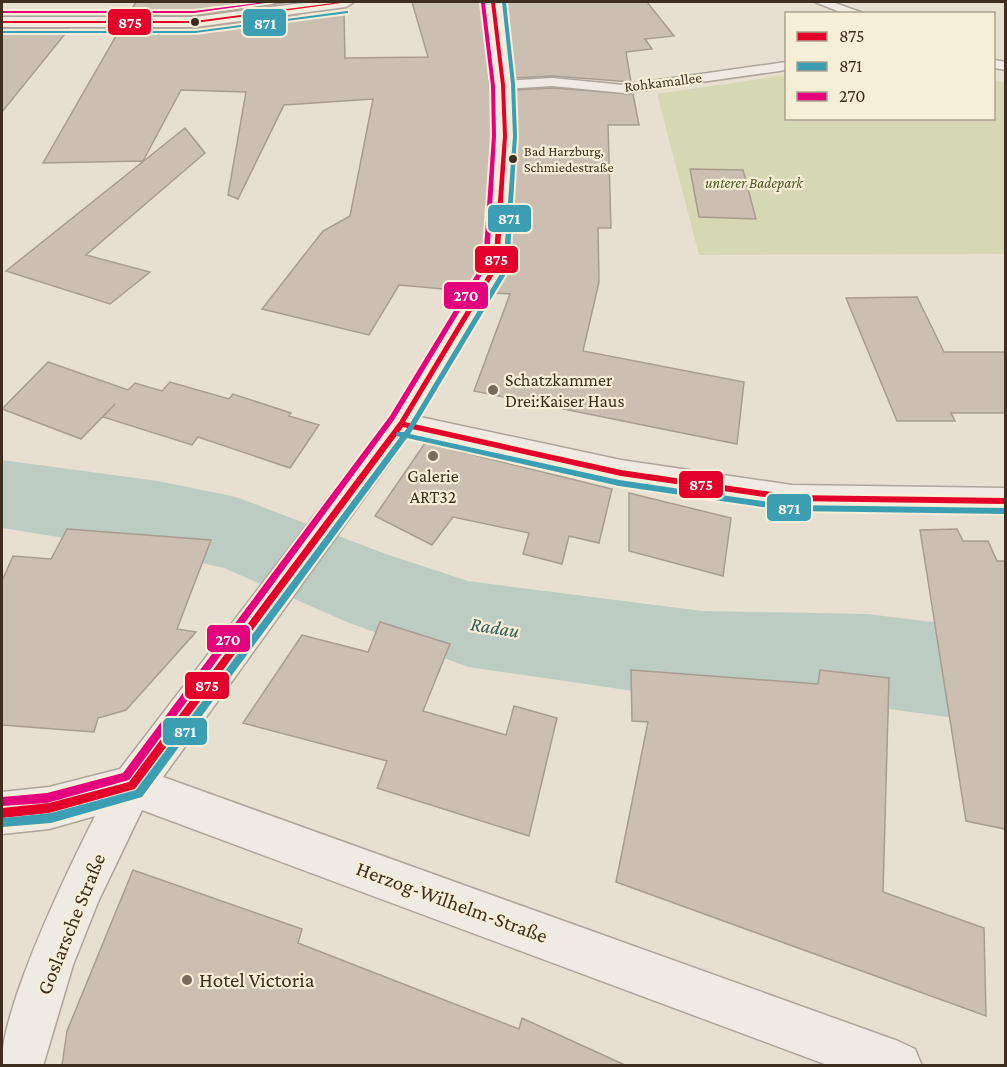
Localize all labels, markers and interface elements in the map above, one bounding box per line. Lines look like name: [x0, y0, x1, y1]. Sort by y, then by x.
line badge: 875: [107, 8, 152, 36]
line badge: 871: [242, 8, 287, 37]
legend: [785, 12, 995, 120]
text: 875: [118, 14, 142, 31]
text: 871: [254, 15, 276, 32]
unlabelled marker: [189, 16, 201, 28]
text: 875: [839, 26, 865, 46]
text: 871: [839, 56, 862, 76]
street label: Rohkamallee: [623, 69, 703, 95]
text: 270: [839, 86, 866, 106]
place label: Bad Harzburg, Schmiedestraße: [524, 143, 614, 175]
marker: Bad Harzburg, Schmiedestraße: [507, 153, 519, 165]
park label: unterer Badepark: [705, 175, 804, 192]
line badge: 871: [487, 204, 532, 233]
text: 871: [498, 210, 520, 227]
line badge: 875: [474, 245, 519, 274]
text: 875: [484, 251, 508, 268]
line badge: 270: [443, 281, 489, 310]
text: 270: [453, 287, 479, 304]
place label: Schatzkammer Drei:Kaiser Haus: [505, 370, 624, 411]
marker: Schatzkammer Drei:Kaiser Haus: [486, 383, 500, 397]
marker: Galerie ART32: [426, 449, 440, 463]
place label: Galerie ART32: [407, 466, 459, 507]
line badge: 875: [678, 470, 724, 499]
text: 875: [689, 476, 713, 493]
line badge: 871: [766, 493, 812, 522]
text: 871: [778, 500, 800, 517]
water label: Radau: [469, 612, 521, 642]
line badge: 270: [206, 624, 251, 653]
text: 270: [215, 631, 241, 648]
line badge: 875: [184, 671, 230, 700]
text: 875: [195, 677, 219, 694]
line badge: 871: [162, 717, 208, 746]
text: 871: [174, 723, 196, 740]
street label: Goslarsche Straße: [32, 850, 110, 998]
street label: Herzog-Wilhelm-Straße: [353, 856, 551, 948]
place label: Hotel Victoria: [199, 968, 315, 992]
marker: Hotel Victoria: [180, 973, 194, 987]

